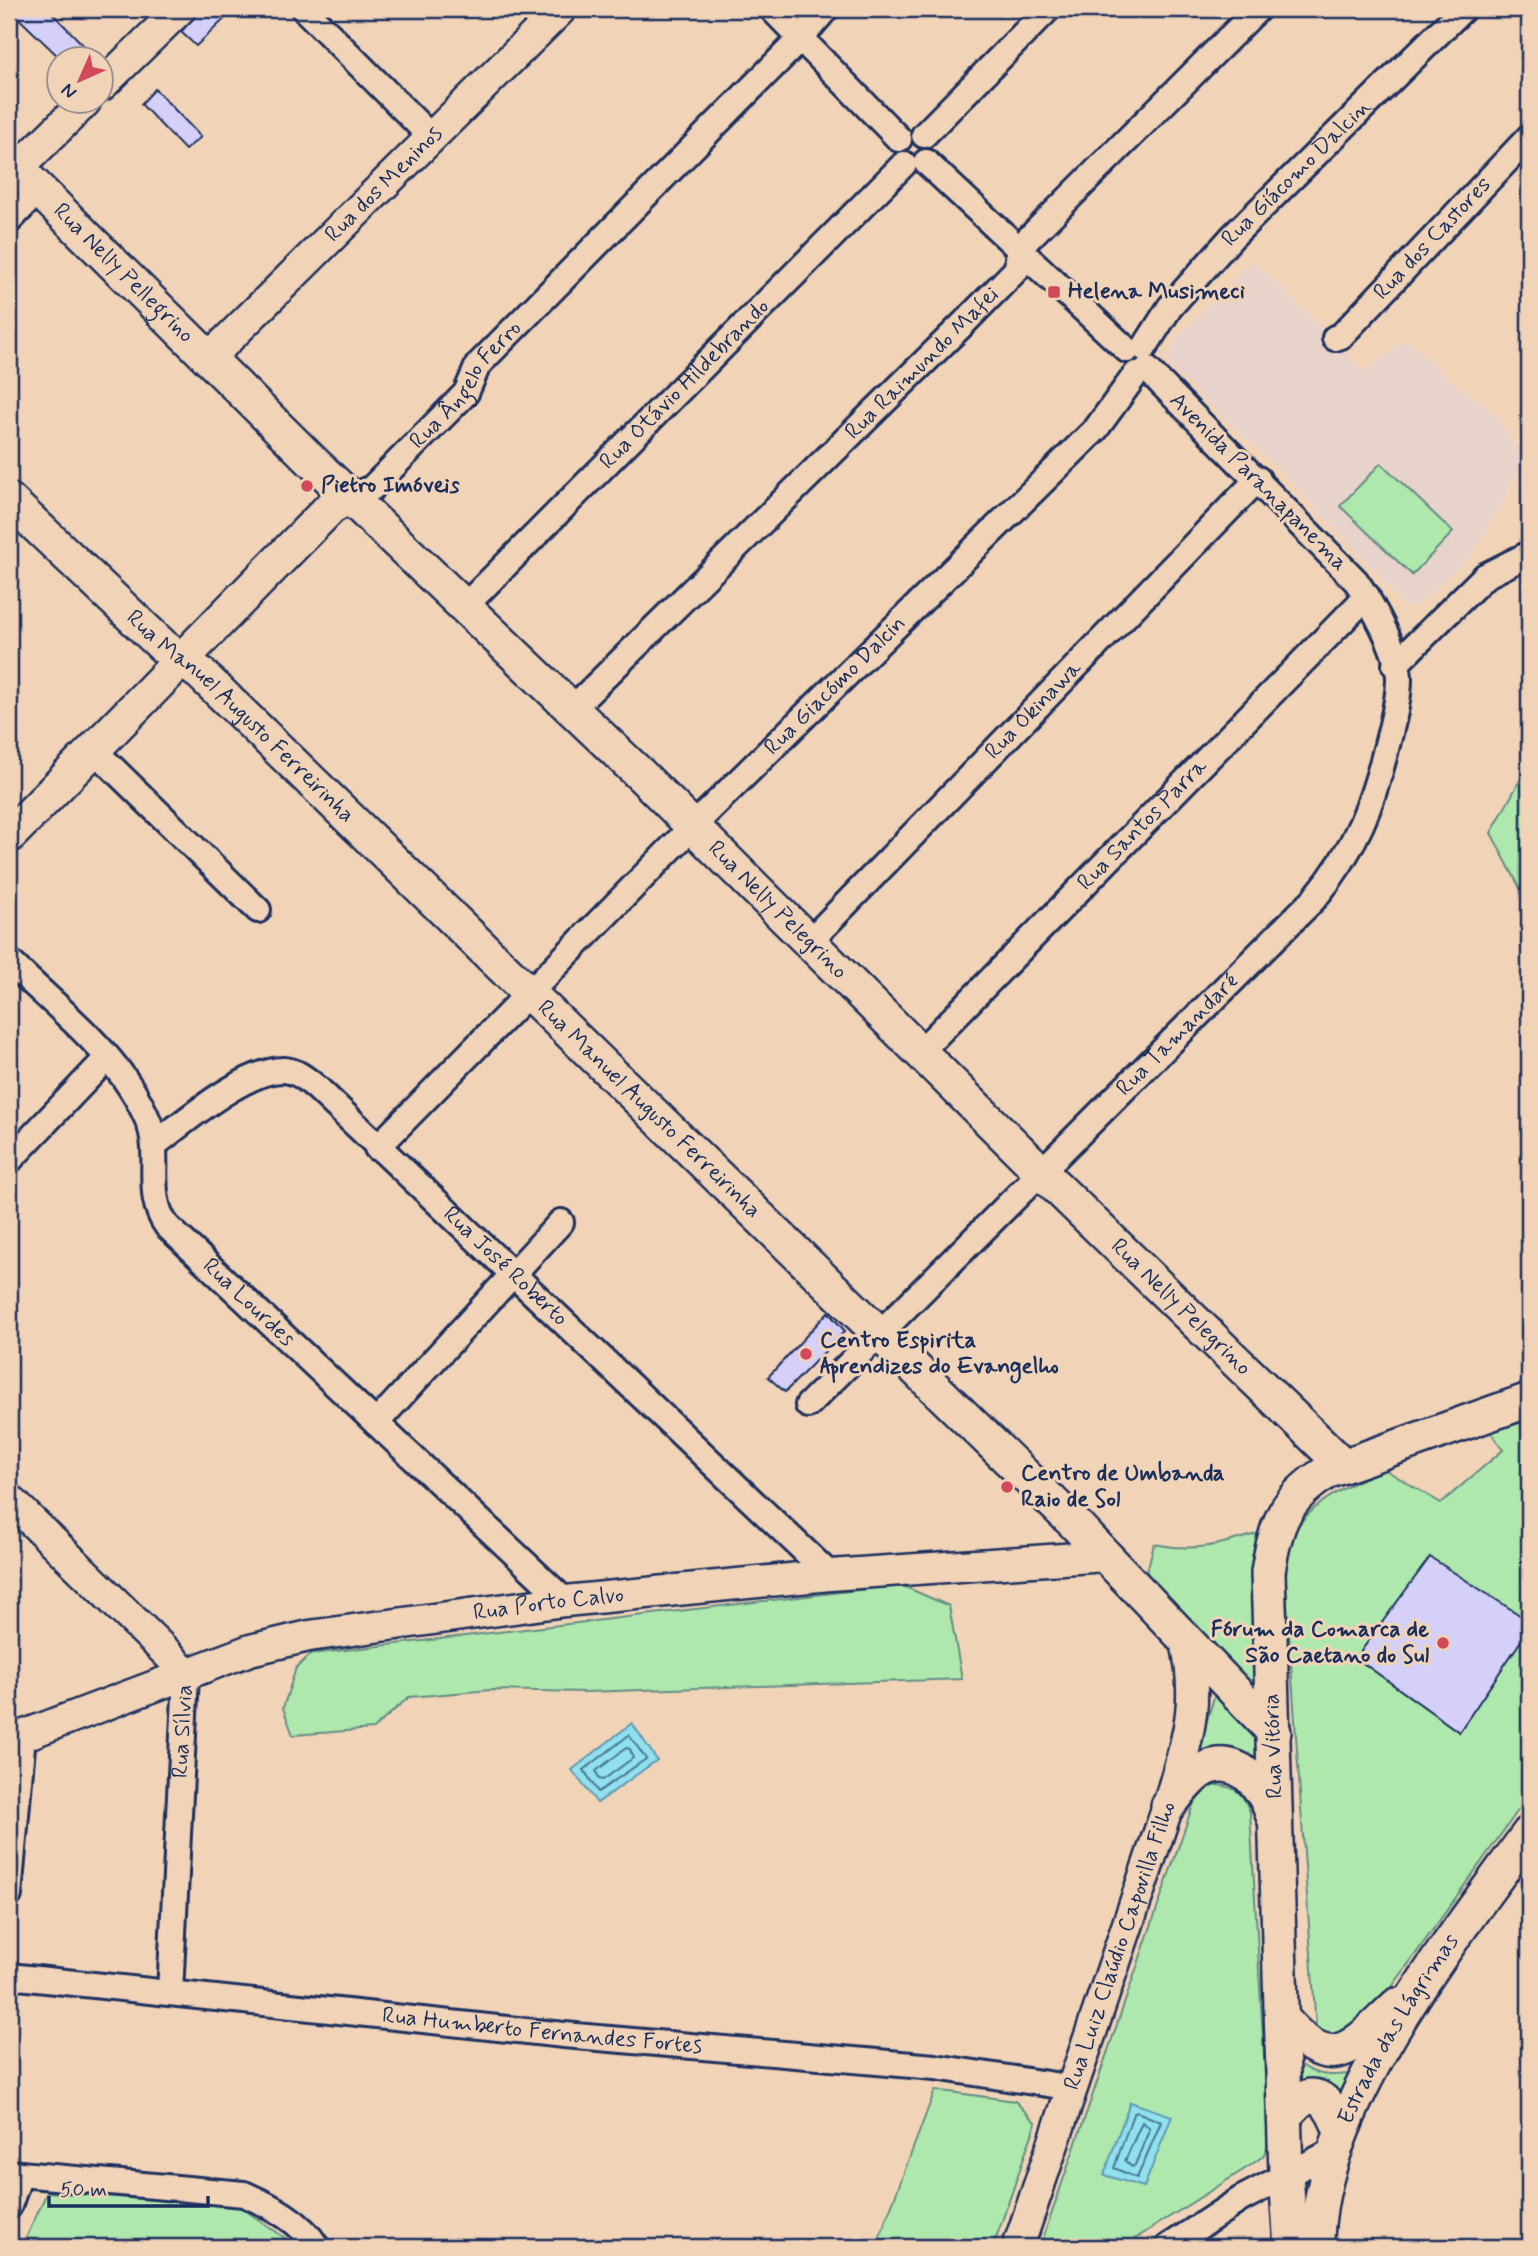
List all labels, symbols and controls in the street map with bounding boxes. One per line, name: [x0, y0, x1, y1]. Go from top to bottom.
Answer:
north arrow: [46, 46, 116, 116]
text: N: [56, 78, 82, 104]
street label: Rua Giácomo Dalcin: [1215, 93, 1378, 253]
street label: Rua dos Meninos: [319, 119, 450, 249]
street label: Rua dos Castores: [1367, 171, 1498, 307]
street label: Rua Nelly Pellegrino: [46, 197, 200, 350]
place label: Helena Musimeci: [1068, 277, 1245, 307]
street label: Rua Raimundo Mafei: [839, 280, 1006, 447]
marker: Helena Musimeci: [1046, 284, 1062, 300]
street label: Rua Otávio Hildebrando: [593, 293, 776, 477]
street label: Rua Ângelo Ferro: [403, 314, 529, 456]
street label: Avenida Paranapanema: [1162, 386, 1354, 578]
place label: Pietro Imóveis: [321, 471, 460, 501]
marker: Pietro Imóveis: [299, 478, 315, 494]
street label: Rua Manuel Augusto Ferreirinha: [119, 604, 361, 830]
street label: Rua Giacómo Dalcin: [758, 609, 913, 762]
street label: Rua Okinawa: [979, 654, 1089, 766]
street label: Rua Santos Parra: [1071, 752, 1214, 897]
street label: Rua Nelly Pelegrino: [701, 834, 854, 986]
street label: Rua Tamandaré: [1110, 967, 1246, 1103]
street label: Rua Manuel Augusto Ferreirinha: [530, 994, 767, 1225]
street label: Rua José Roberto: [436, 1200, 574, 1333]
street label: Rua Nelly Pelegrino: [1104, 1232, 1258, 1383]
street label: Rua Lourdes: [196, 1252, 301, 1354]
place label: Centro Espirita Aprendizes do Evangelho: [820, 1326, 1059, 1384]
marker: Centro Espirita Aprendizes do Evangelho: [798, 1346, 814, 1362]
place label: Centro de Umbanda Raio de Sol: [1021, 1459, 1225, 1515]
marker: Centro de Umbanda Raio de Sol: [999, 1479, 1015, 1495]
street label: Rua Porto Calvo: [471, 1580, 625, 1628]
place label: Fórum da Comarca de São Caetano do Sul: [1211, 1615, 1429, 1671]
marker: Fórum da Comarca de São Caetano do Sul: [1435, 1635, 1451, 1651]
street label: Rua Sílvia: [166, 1684, 201, 1779]
street label: Rua Vitória: [1257, 1693, 1291, 1799]
street label: Rua Luiz Claúdio Capovilla Filho: [1057, 1798, 1183, 2094]
street label: Estrada das Lágrimas: [1331, 1928, 1466, 2129]
street label: Rua Humberto Fernandes Fortes: [381, 2001, 703, 2062]
scale bar: [49, 2165, 208, 2209]
text: 50 m: [60, 2176, 107, 2204]

